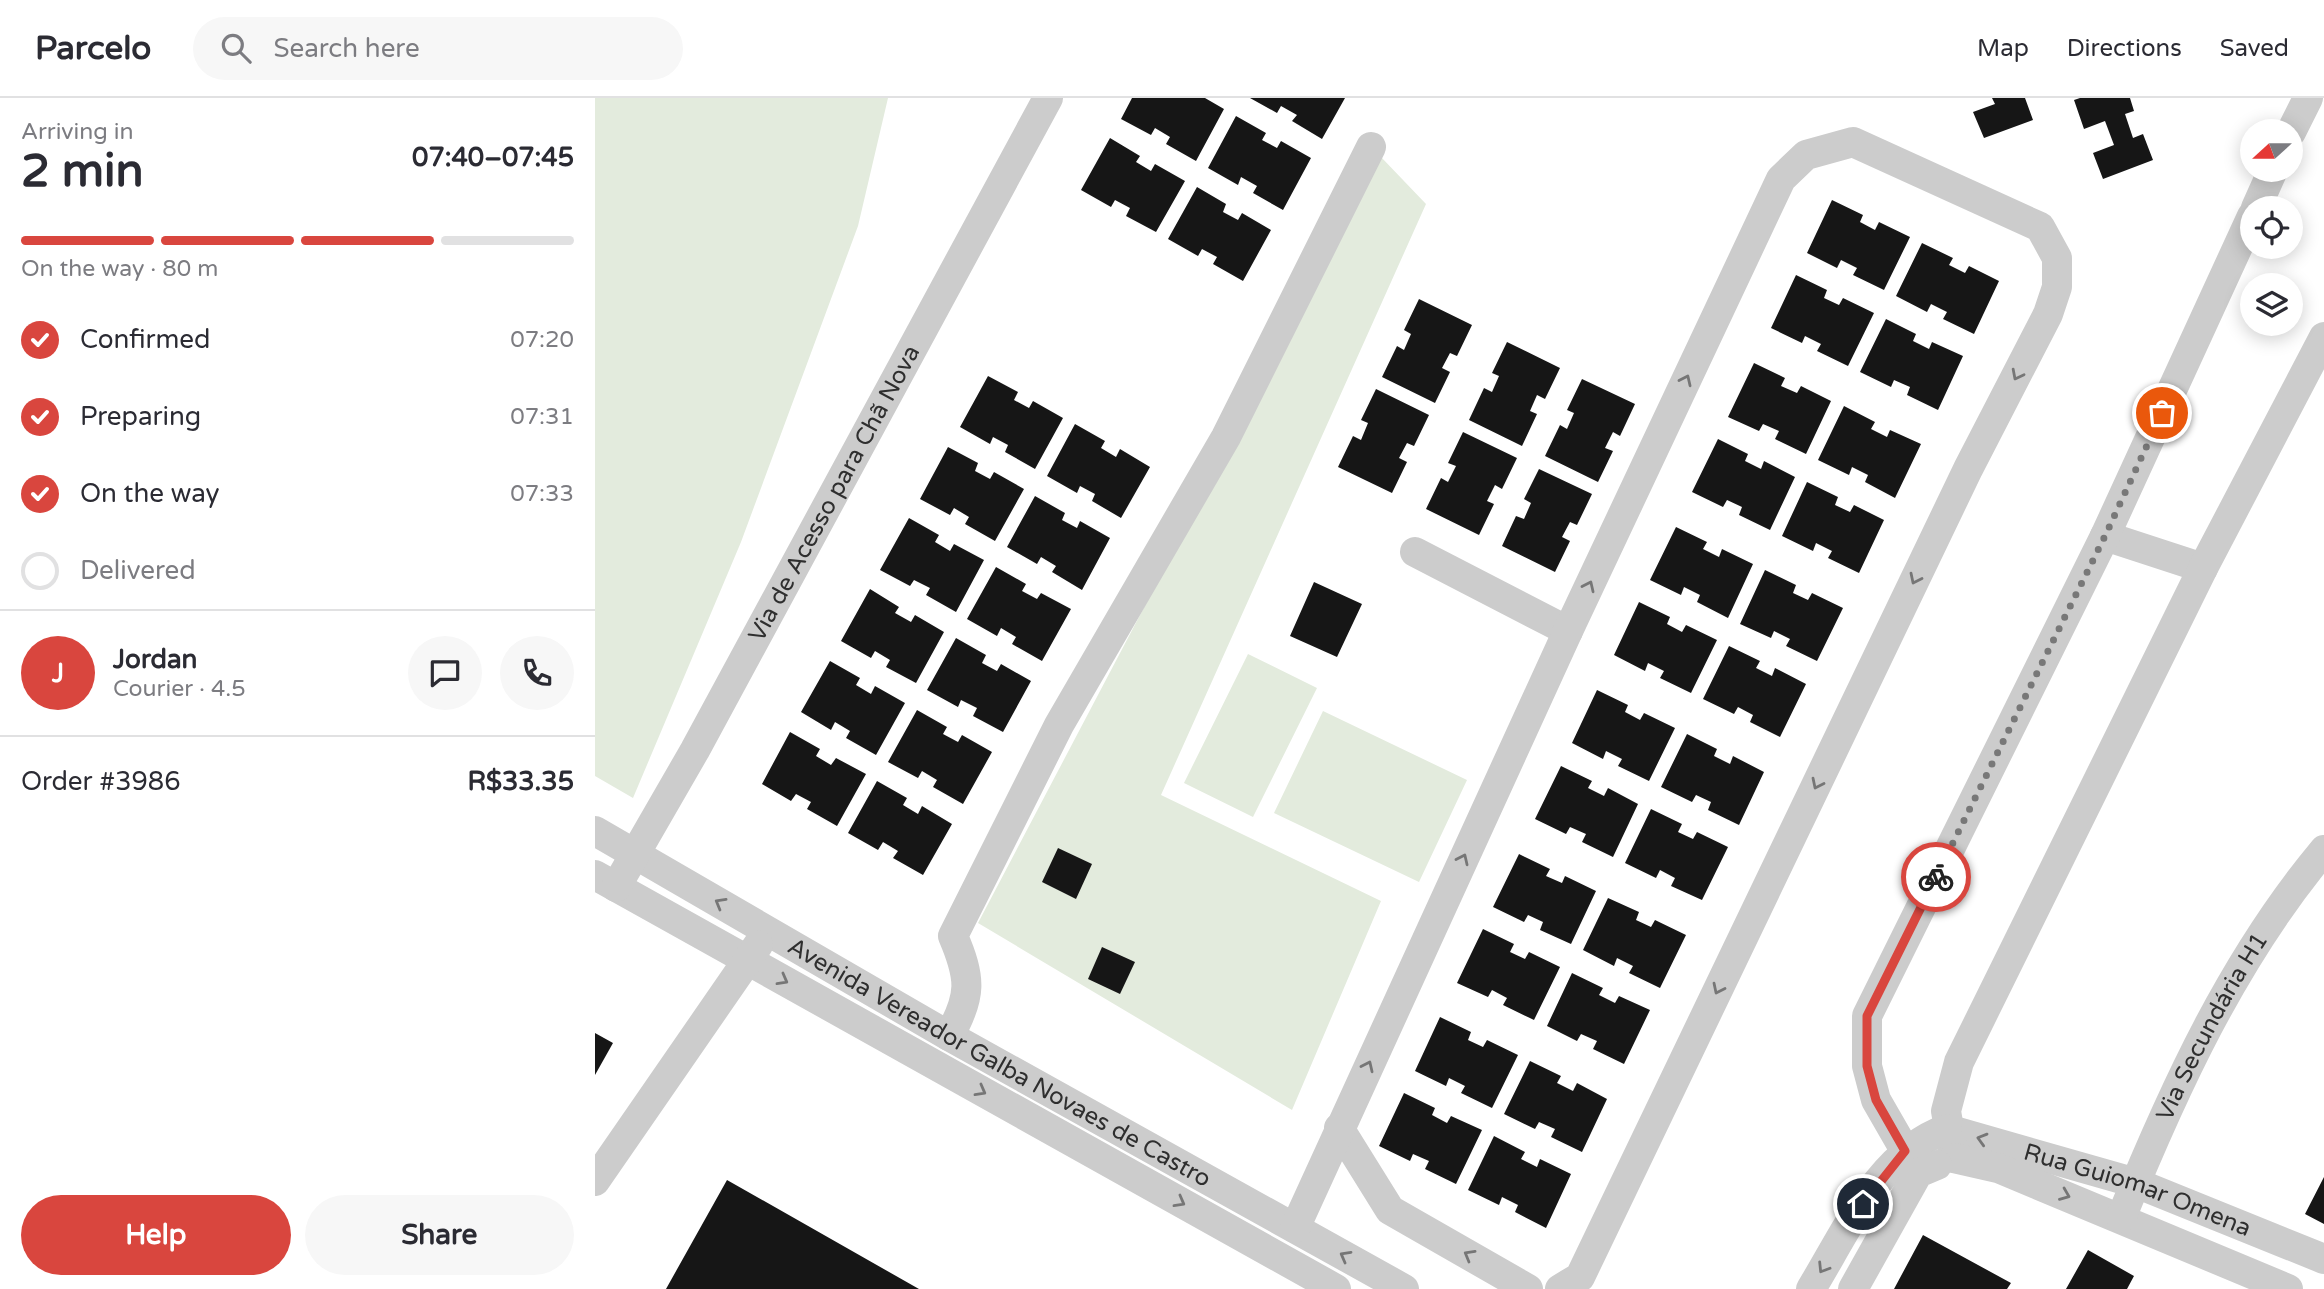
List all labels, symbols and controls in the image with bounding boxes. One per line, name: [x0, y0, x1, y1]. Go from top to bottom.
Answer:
search box: [193, 17, 683, 80]
text: Parcelo: [35, 29, 151, 68]
icon: search: [217, 29, 255, 67]
text: Search here: [273, 33, 420, 64]
text: Map: [1977, 34, 2029, 63]
text: Directions: [2067, 34, 2182, 63]
text: Saved: [2220, 34, 2289, 63]
text: Arriving in: [21, 118, 134, 146]
north arrow: [2240, 119, 2303, 182]
map controls: [2240, 119, 2303, 336]
text: 07:40–07:45: [412, 142, 574, 173]
text: 2 min: [21, 144, 144, 199]
button: locate: [2240, 196, 2303, 259]
text: On the way · 80 m: [21, 255, 218, 283]
button: layers: [2240, 273, 2303, 336]
icon: check: [21, 321, 59, 359]
text: Confirmed: [80, 324, 210, 355]
text: 07:20: [510, 326, 574, 354]
street label: Via de Acesso para Chã Nova: [742, 340, 926, 647]
one-way arrow: [2011, 368, 2025, 380]
one-way arrow: [1678, 375, 1692, 388]
pin: [2132, 383, 2192, 443]
icon: bag: [2143, 394, 2181, 432]
icon: check: [21, 398, 59, 436]
text: Preparing: [80, 401, 201, 432]
text: 07:31: [510, 403, 574, 431]
icon: check: [21, 475, 59, 513]
text: On the way: [80, 478, 220, 509]
text: 07:33: [510, 480, 574, 508]
text: Delivered: [80, 555, 196, 586]
one-way arrow: [1910, 572, 1924, 584]
one-way arrow: [1581, 581, 1595, 593]
button: chat: [408, 636, 482, 710]
button: phone: [500, 636, 574, 710]
text: Jordan: [113, 644, 197, 675]
text: J: [52, 658, 64, 689]
text: Courier · 4.5: [113, 675, 246, 703]
text: Order #3986: [21, 766, 181, 797]
text: R$33.35: [467, 766, 574, 797]
one-way arrow: [1811, 777, 1825, 789]
courier: [1901, 842, 1971, 912]
one-way arrow: [1455, 854, 1469, 866]
icon: bike: [1917, 858, 1955, 896]
one-way arrow: [714, 898, 727, 911]
street label: Via Secundária H1: [2150, 927, 2274, 1125]
street label: Avenida Vereador Galba Novaes de Castro: [782, 932, 1216, 1194]
one-way arrow: [775, 972, 788, 986]
one-way arrow: [1713, 982, 1727, 994]
one-way arrow: [1360, 1061, 1374, 1073]
one-way arrow: [974, 1083, 987, 1096]
one-way arrow: [1977, 1133, 1989, 1148]
street label: Rua Guiomar Omena: [2020, 1138, 2255, 1243]
pin: [1833, 1174, 1893, 1234]
icon: home: [1844, 1185, 1882, 1223]
one-way arrow: [2058, 1187, 2070, 1201]
one-way arrow: [1173, 1194, 1185, 1207]
button: Help: [21, 1195, 291, 1275]
button: Share: [305, 1195, 574, 1275]
one-way arrow: [1464, 1250, 1476, 1263]
one-way arrow: [1339, 1251, 1352, 1264]
one-way arrow: [1819, 1261, 1832, 1274]

